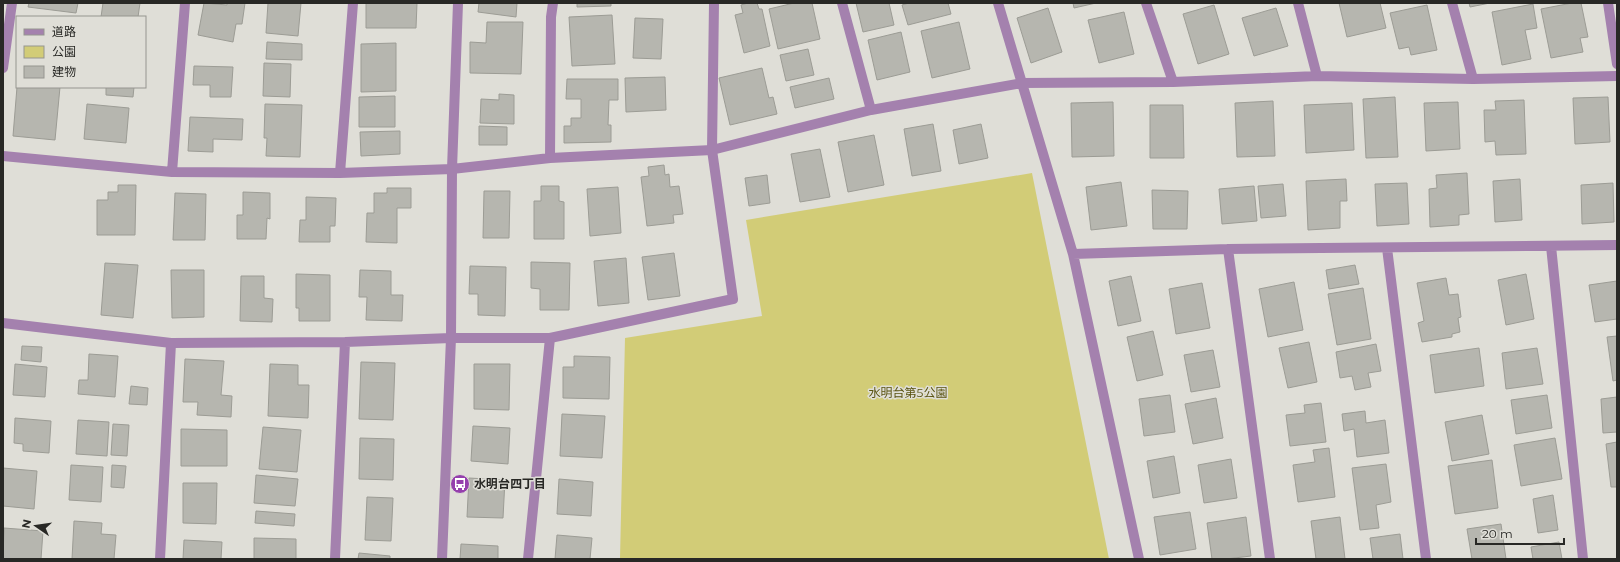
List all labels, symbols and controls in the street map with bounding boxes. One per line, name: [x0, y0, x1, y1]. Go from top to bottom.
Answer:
legend: [16, 16, 146, 88]
text: 道路: [52, 24, 76, 39]
text: 公園: [52, 44, 76, 59]
text: 建物: [52, 64, 76, 79]
park label: 水明台第5公園: [869, 385, 947, 400]
bus stop icon: 水明台四丁目: [449, 473, 471, 495]
place label: 水明台四丁目: [474, 476, 546, 491]
north arrow: [16, 506, 56, 546]
text: N: [18, 518, 34, 530]
scale bar: [1476, 520, 1564, 546]
text: 20 m: [1482, 526, 1513, 541]

